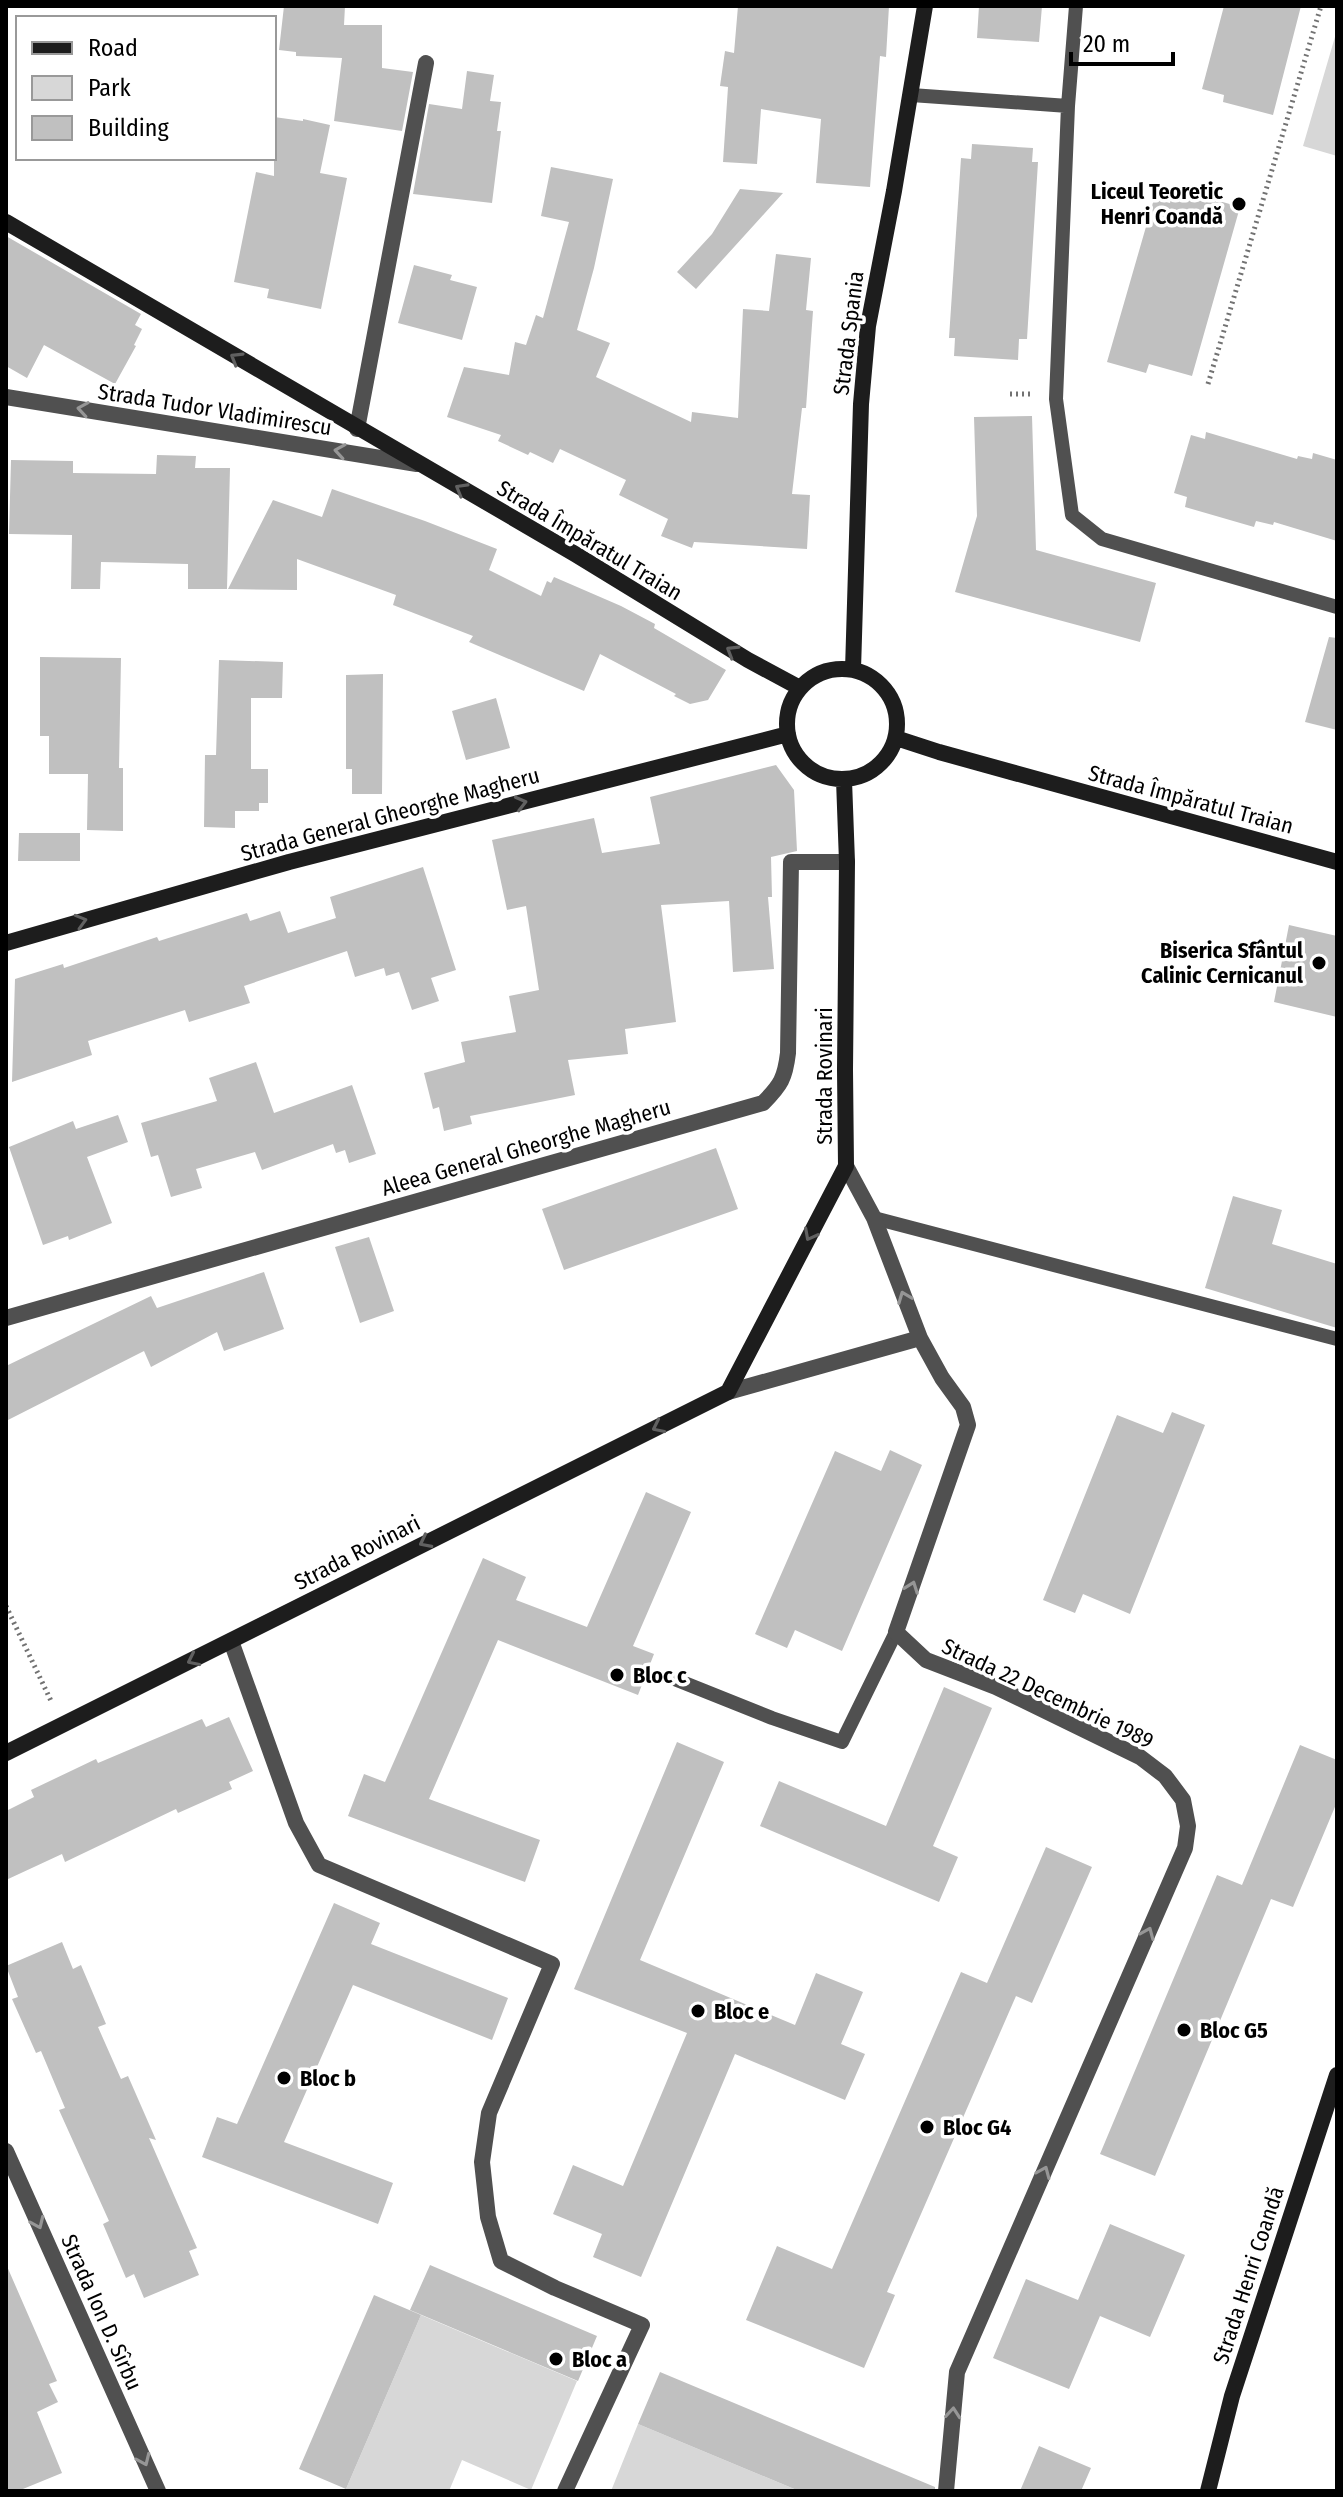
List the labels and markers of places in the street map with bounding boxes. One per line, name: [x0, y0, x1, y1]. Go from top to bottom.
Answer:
place label: Liceul Teoretic Henri Coandă: [1091, 178, 1223, 230]
marker: Liceul Teoretic Henri Coandă: [1230, 195, 1248, 213]
place label: Biserica Sfântul Calinic Cernicanul: [1141, 937, 1304, 989]
marker: Biserica Sfântul Calinic Cernicanul: [1310, 954, 1328, 972]
place label: Bloc c: [633, 1662, 687, 1689]
marker: Bloc c: [608, 1666, 626, 1684]
place label: Bloc e: [714, 1998, 769, 2025]
marker: Bloc e: [689, 2002, 707, 2020]
place label: Bloc G5: [1200, 2017, 1268, 2044]
marker: Bloc G5: [1175, 2021, 1193, 2039]
place label: Bloc b: [300, 2065, 356, 2092]
marker: Bloc b: [275, 2069, 293, 2087]
place label: Bloc G4: [943, 2114, 1011, 2141]
marker: Bloc G4: [918, 2118, 936, 2136]
place label: Bloc a: [572, 2346, 627, 2373]
marker: Bloc a: [547, 2350, 565, 2368]

